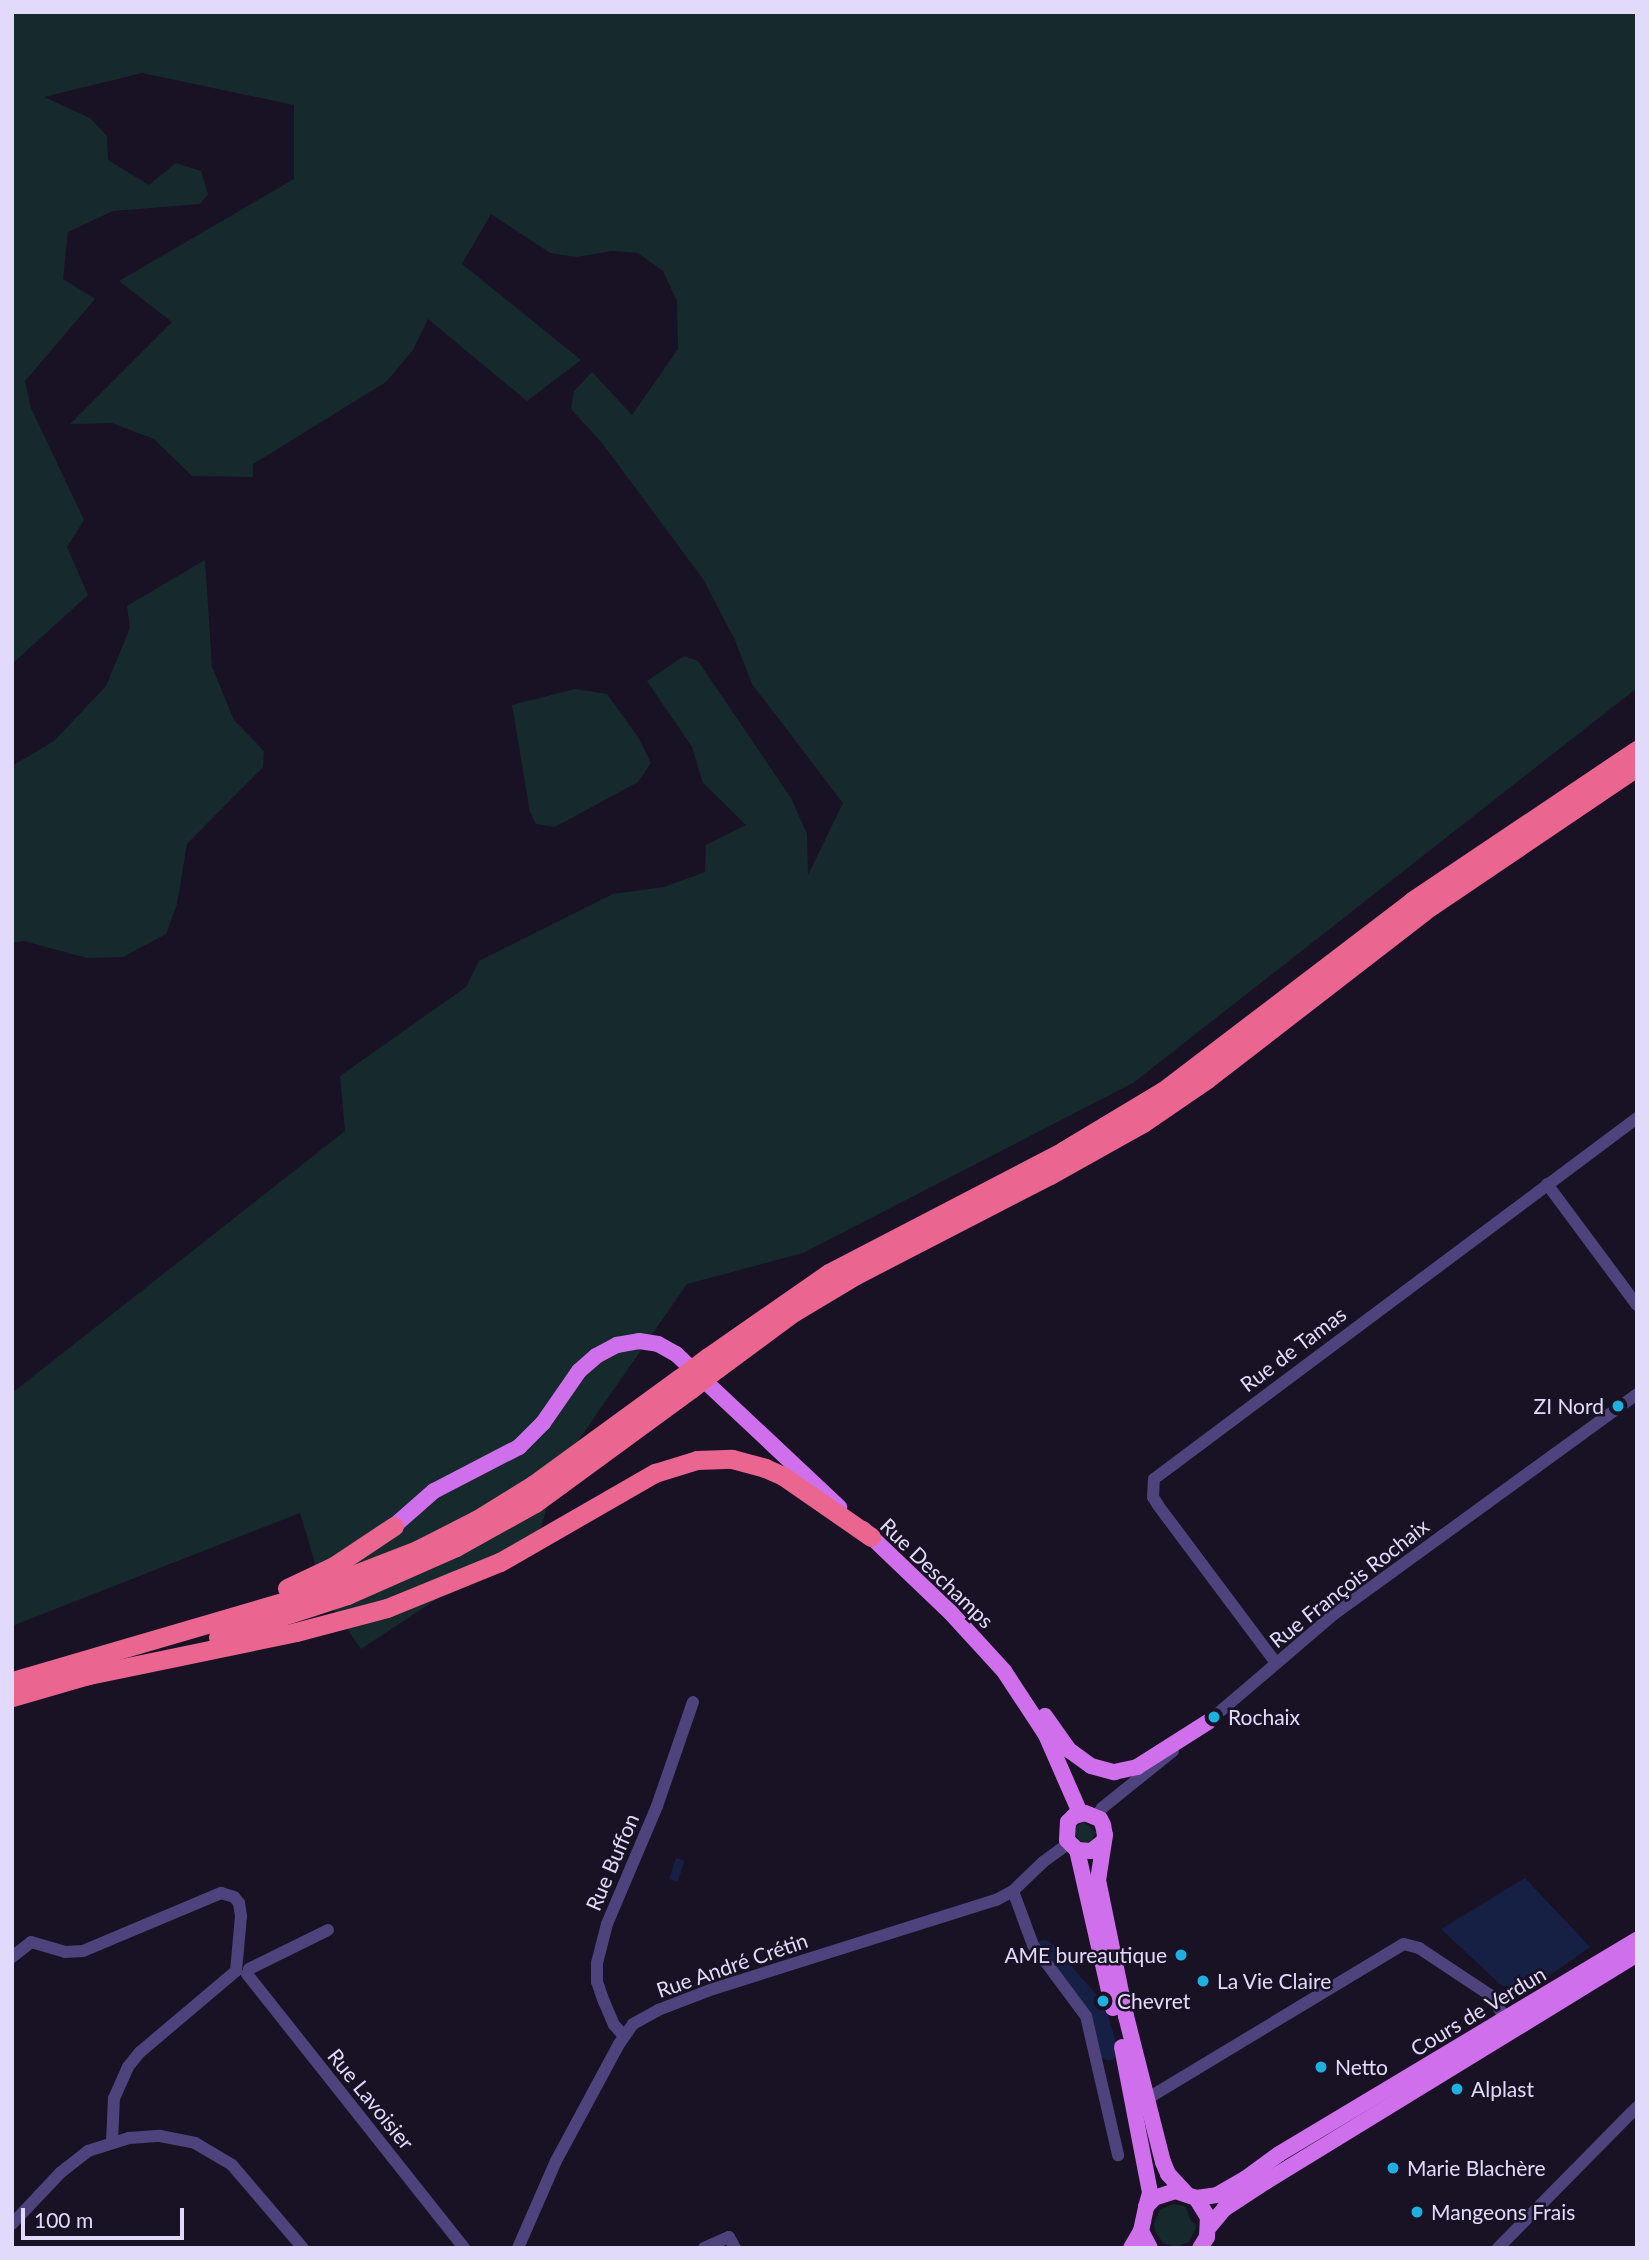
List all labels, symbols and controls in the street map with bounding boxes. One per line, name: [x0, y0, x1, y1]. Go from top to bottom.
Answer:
street label: Rue de Tamas: [1235, 1301, 1351, 1397]
place label: ZI Nord: [1533, 1393, 1604, 1419]
marker: ZI Nord: [1610, 1398, 1626, 1414]
street label: Rue Deschamps: [875, 1513, 999, 1633]
street label: Rue François Rochaix: [1264, 1513, 1434, 1653]
place label: Rochaix: [1228, 1704, 1300, 1730]
marker: Rochaix: [1206, 1709, 1222, 1725]
street label: Rue Buffon: [580, 1810, 644, 1914]
street label: Rue André Crétin: [653, 1927, 811, 2003]
place label: AME bureautique: [1004, 1942, 1167, 1968]
marker: AME bureautique: [1173, 1947, 1189, 1963]
street label: Cours de Verdun: [1406, 1961, 1550, 2061]
place label: La Vie Claire: [1217, 1968, 1332, 1994]
marker: La Vie Claire: [1195, 1973, 1211, 1989]
place label: Chevret: [1117, 1988, 1190, 2014]
marker: Chevret: [1095, 1993, 1111, 2009]
street label: Rue Lavoisier: [323, 2044, 419, 2154]
place label: Netto: [1335, 2054, 1388, 2080]
marker: Netto: [1313, 2059, 1329, 2075]
place label: Alplast: [1471, 2076, 1534, 2102]
marker: Alplast: [1449, 2081, 1465, 2097]
place label: Marie Blachère: [1407, 2155, 1546, 2181]
marker: Marie Blachère: [1385, 2160, 1401, 2176]
scale bar: [24, 2194, 187, 2238]
place label: Mangeons Frais: [1431, 2199, 1575, 2225]
marker: Mangeons Frais: [1409, 2204, 1425, 2220]
text: 100 m: [34, 2207, 93, 2232]

